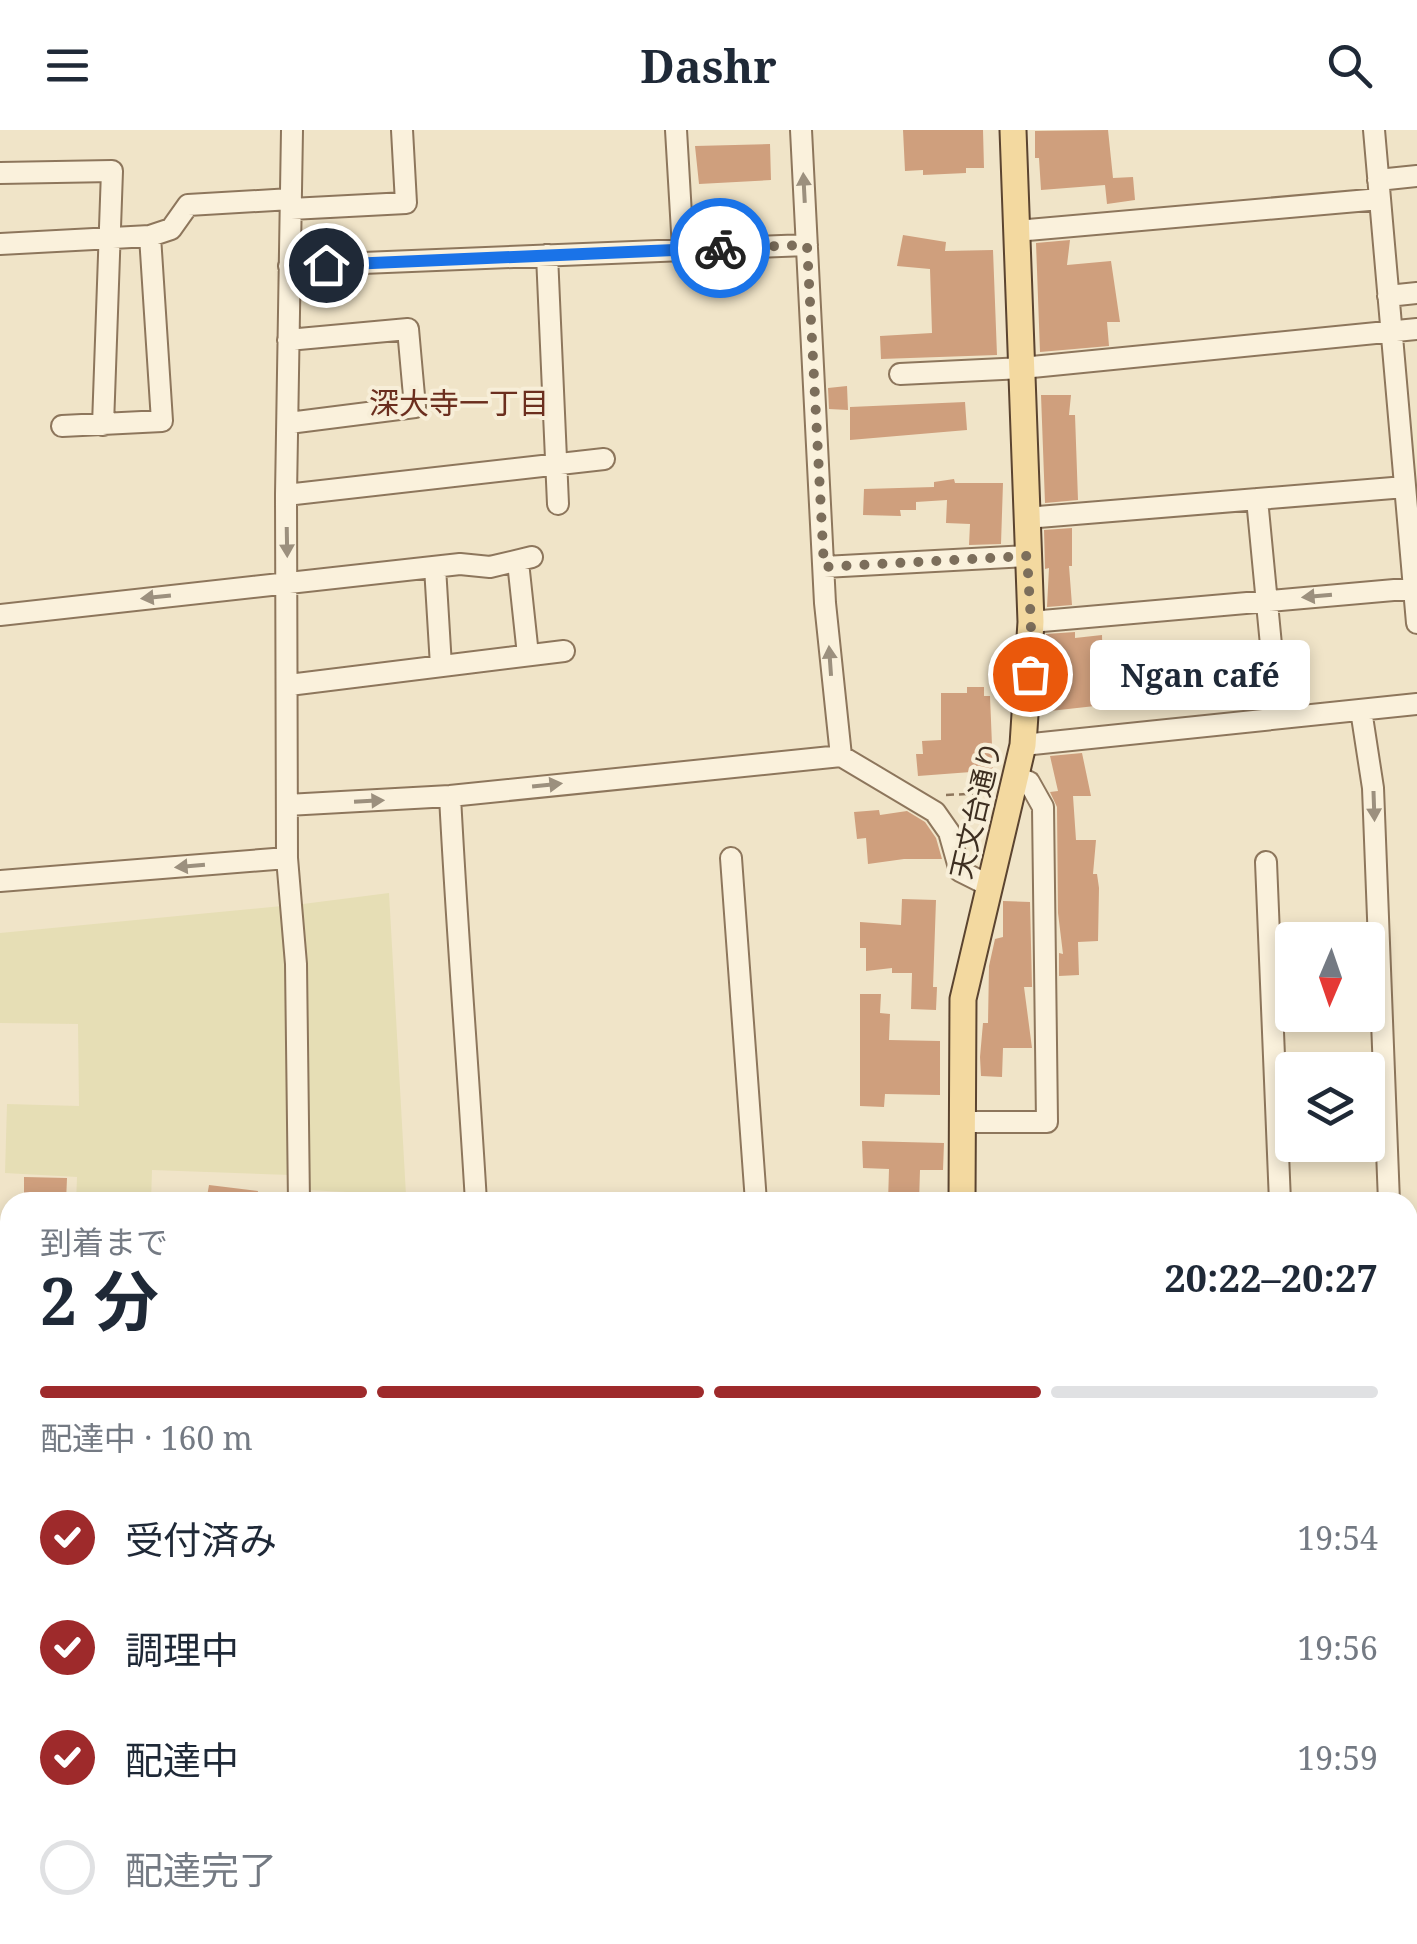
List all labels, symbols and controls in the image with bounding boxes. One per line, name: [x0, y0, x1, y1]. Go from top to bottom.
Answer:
text: Dashr: [640, 35, 777, 96]
icon: menu: [40, 38, 95, 93]
icon: search: [1322, 38, 1377, 93]
one-way arrow: [796, 171, 812, 203]
courier: [670, 198, 770, 298]
icon: bike: [693, 221, 748, 276]
pin: [284, 223, 369, 308]
icon: home: [299, 238, 354, 293]
district label: 深大寺一丁目: [369, 382, 549, 423]
one-way arrow: [279, 527, 295, 559]
one-way arrow: [139, 589, 171, 605]
one-way arrow: [1300, 589, 1332, 605]
pin: [988, 632, 1073, 717]
callout: Ngan café: [1090, 639, 1310, 709]
one-way arrow: [822, 645, 838, 677]
icon: bag: [1003, 647, 1058, 702]
text: Ngan café: [1120, 653, 1280, 696]
street label: 天文台通り: [941, 737, 1009, 882]
one-way arrow: [532, 777, 563, 793]
one-way arrow: [1366, 791, 1382, 823]
one-way arrow: [353, 793, 385, 809]
one-way arrow: [174, 858, 205, 874]
north arrow: [1275, 922, 1385, 1032]
map controls: [1275, 922, 1385, 1162]
button: layers: [1275, 1052, 1385, 1162]
text: 到着まで: [40, 1220, 168, 1263]
text: 20:22–20:27: [1164, 1251, 1378, 1303]
text: 2 分: [40, 1256, 159, 1344]
text: 配達中 · 160 m: [40, 1416, 253, 1459]
icon: check: [40, 1510, 95, 1565]
text: 受付済み: [125, 1513, 277, 1565]
text: 19:54: [1297, 1516, 1378, 1559]
icon: check: [40, 1620, 95, 1675]
text: 調理中: [125, 1623, 239, 1675]
text: 19:56: [1297, 1626, 1378, 1669]
icon: check: [40, 1730, 95, 1785]
text: 配達中: [125, 1733, 239, 1785]
text: 19:59: [1297, 1736, 1378, 1779]
text: 配達完了: [125, 1843, 277, 1895]

